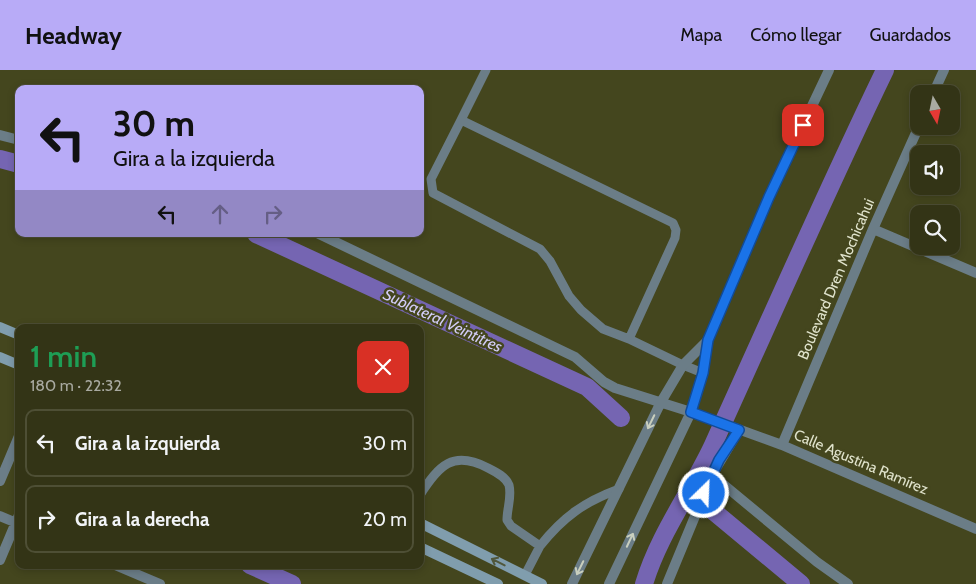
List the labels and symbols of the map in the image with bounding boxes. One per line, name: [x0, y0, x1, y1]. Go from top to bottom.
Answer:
north arrow: [910, 85, 960, 135]
pin: [782, 104, 824, 146]
street label: Boulevard Dren Mochicahui: [794, 196, 878, 362]
water label: Sublateral Veintitres: [380, 285, 505, 356]
one-way arrow: [646, 414, 655, 429]
street label: Calle Agustina Ramírez: [791, 426, 931, 498]
position arrow: [677, 466, 729, 518]
one-way arrow: [626, 533, 635, 548]
one-way arrow: [491, 557, 506, 567]
one-way arrow: [575, 560, 584, 575]

